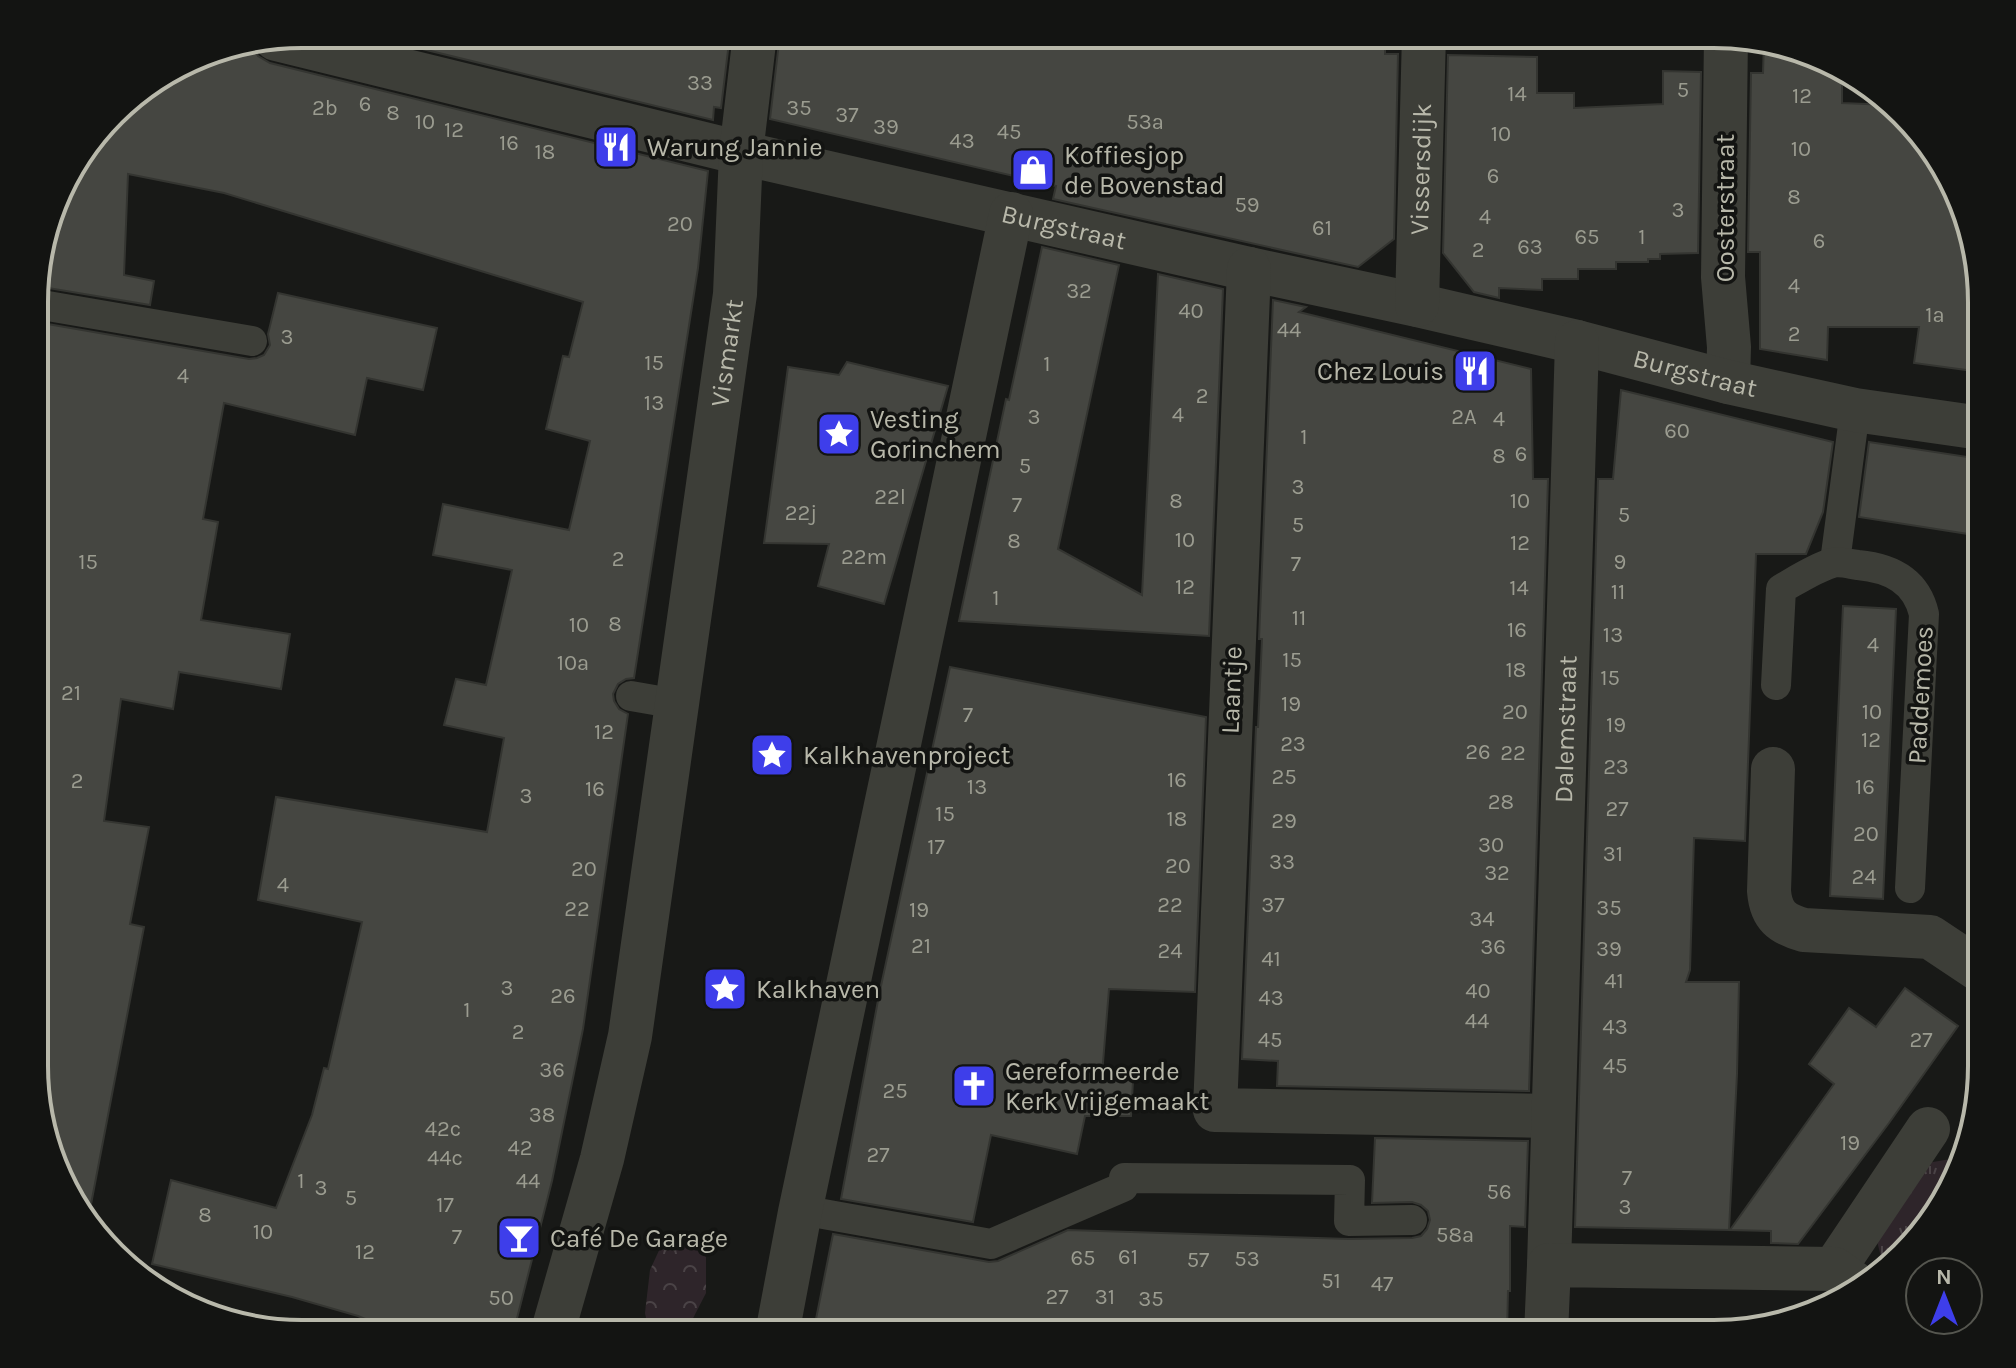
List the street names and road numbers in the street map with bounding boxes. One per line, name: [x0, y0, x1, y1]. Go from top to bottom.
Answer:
street label: Vissersdijk: [1404, 103, 1438, 236]
street label: Oosterstraat: [1710, 134, 1741, 282]
street label: Burgstraat: [999, 198, 1129, 257]
street label: Vismarkt: [704, 297, 750, 409]
street label: Burgstraat: [1630, 343, 1760, 404]
street label: Paddemoes: [1901, 625, 1940, 765]
street label: Laantje: [1214, 646, 1249, 734]
street label: Dalemstraat: [1548, 655, 1583, 804]

